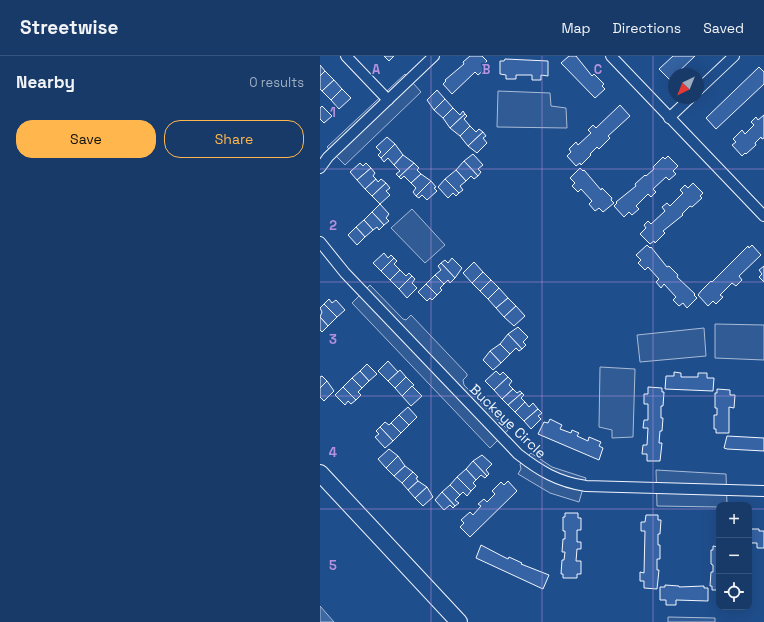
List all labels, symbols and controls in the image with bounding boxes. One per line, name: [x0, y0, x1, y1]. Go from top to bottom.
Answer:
text: Streetwise: [20, 15, 119, 40]
text: Map: [561, 19, 591, 37]
text: Directions: [613, 19, 681, 37]
text: Saved: [703, 19, 744, 37]
text: A: [372, 61, 381, 78]
text: B: [482, 61, 491, 78]
text: C: [594, 61, 602, 78]
north arrow: [668, 68, 704, 104]
text: Nearby: [16, 71, 75, 93]
text: 0 results: [249, 74, 304, 91]
text: 1: [330, 104, 336, 121]
button: Save: [16, 120, 156, 158]
button: Share: [164, 120, 304, 158]
text: 2: [329, 217, 337, 234]
text: 3: [329, 331, 337, 348]
street label: Buckeye Circle: [466, 380, 550, 462]
text: 4: [329, 444, 337, 461]
map controls: [716, 502, 752, 610]
button: +: [716, 502, 752, 538]
button: −: [716, 538, 752, 574]
text: 5: [329, 557, 337, 574]
button: locate: [716, 574, 752, 610]

